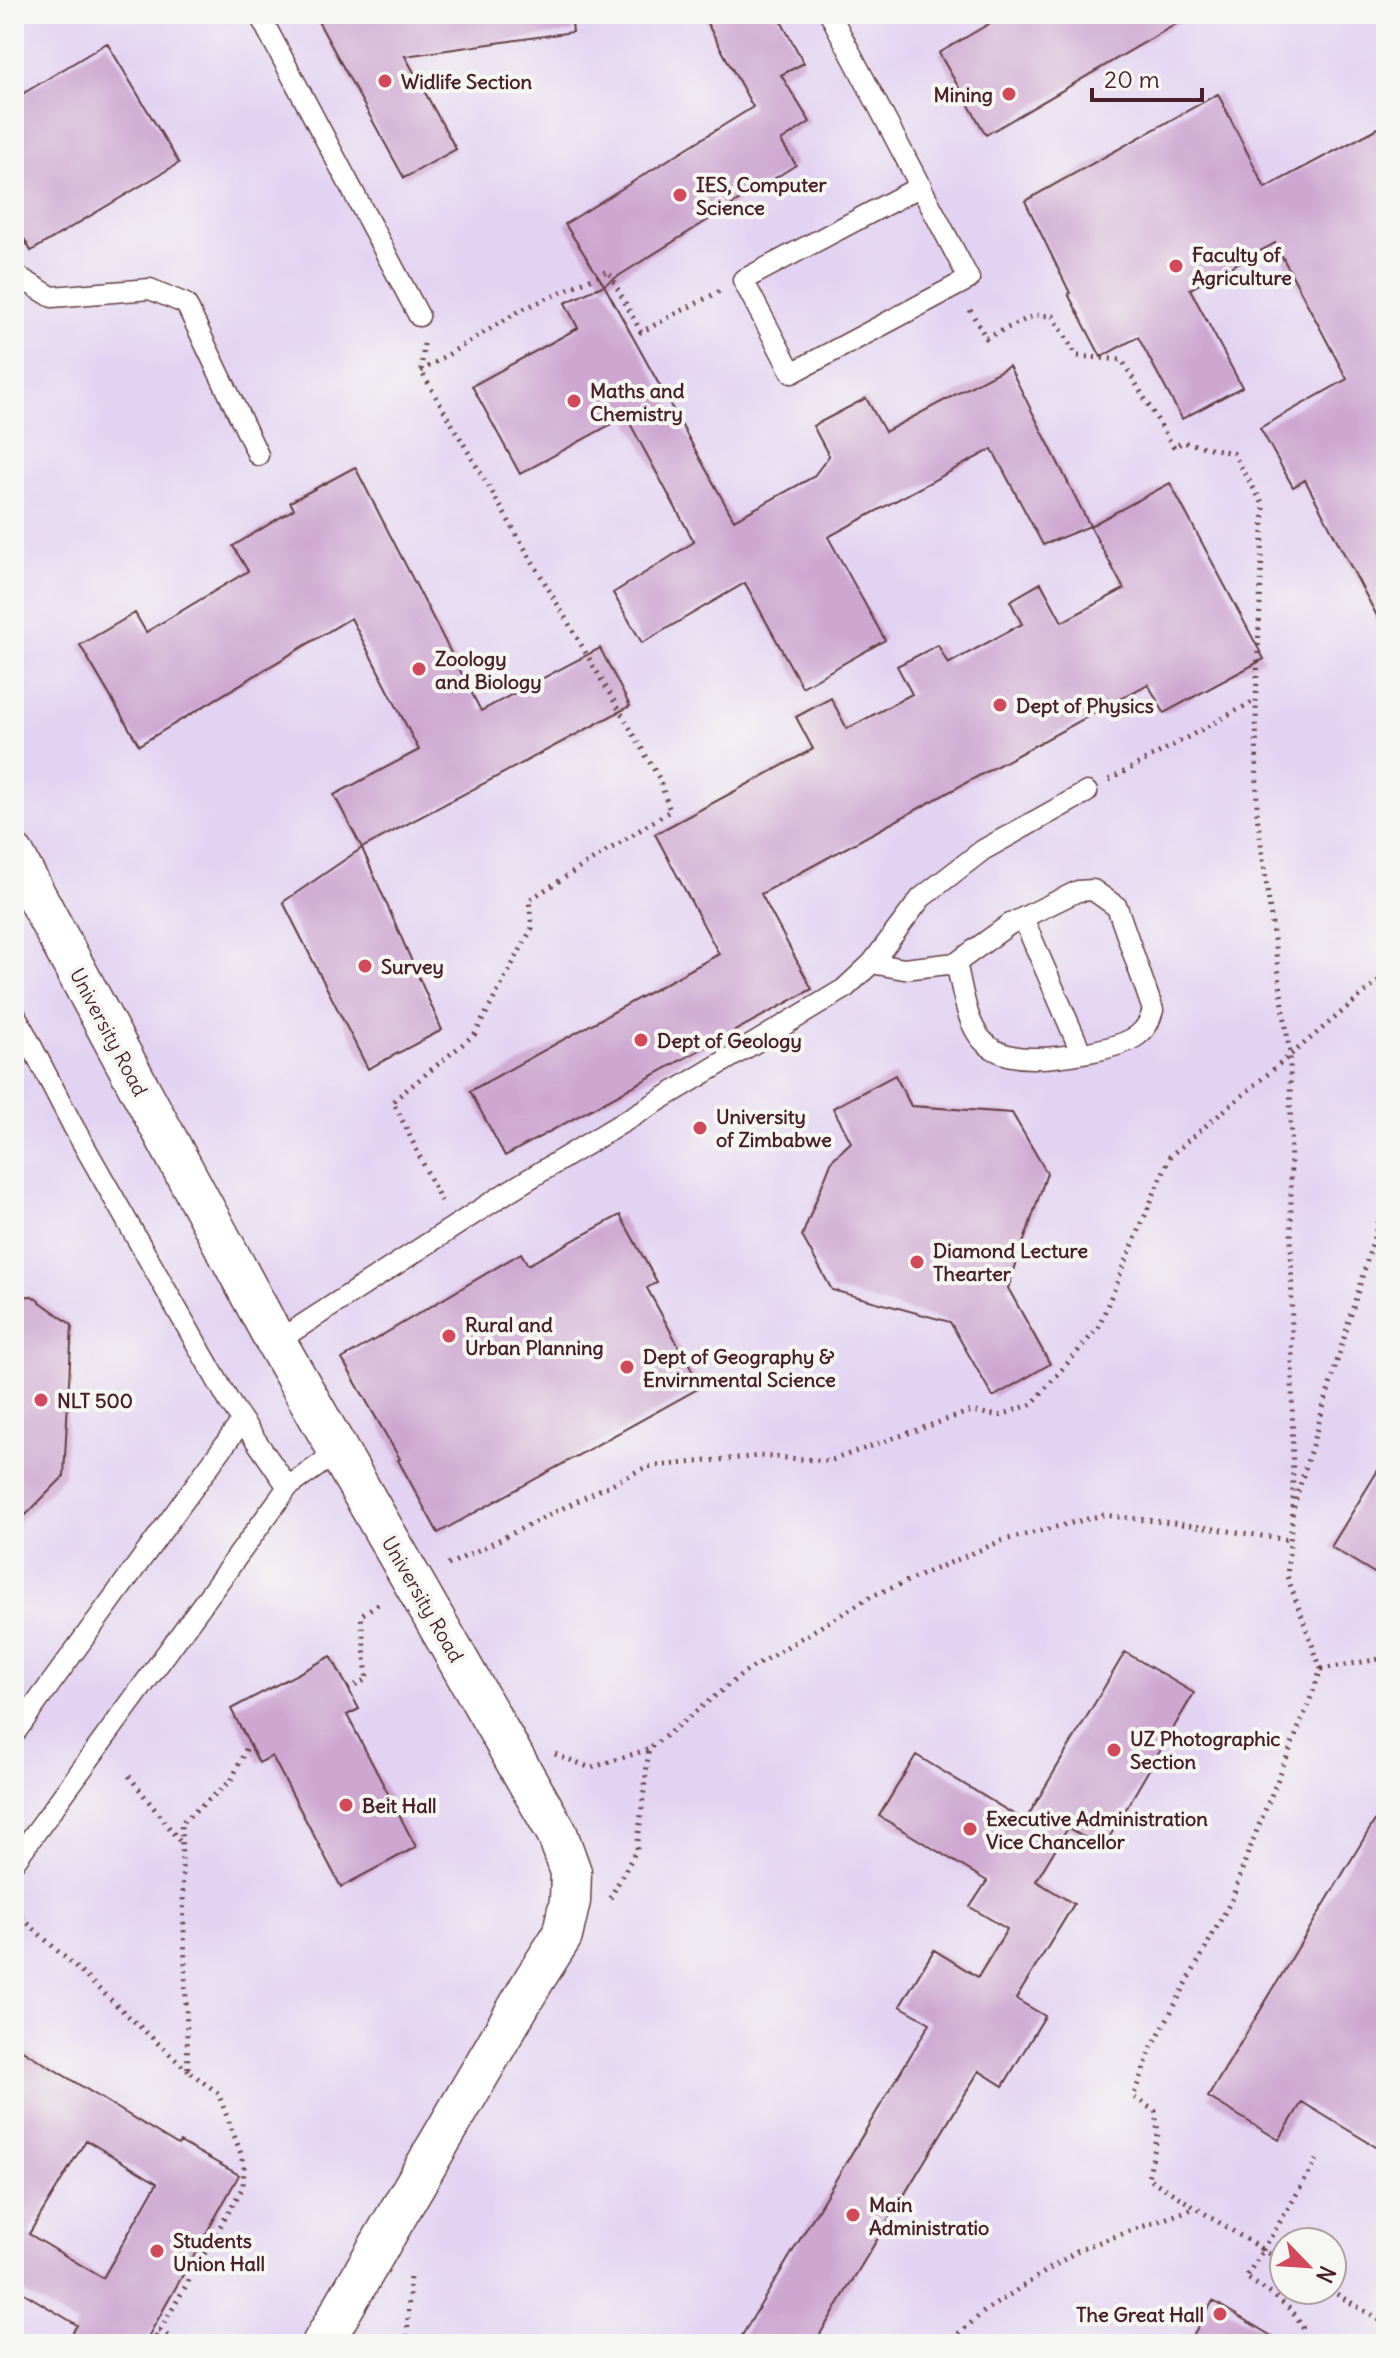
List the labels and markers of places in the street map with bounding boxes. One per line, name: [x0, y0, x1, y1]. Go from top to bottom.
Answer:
place label: Widlife Section: [401, 69, 532, 94]
marker: Widlife Section: [376, 72, 394, 90]
place label: Mining: [934, 82, 993, 107]
marker: Mining: [1000, 85, 1018, 103]
place label: IES, Computer Science: [696, 172, 828, 220]
marker: IES, Computer Science: [671, 186, 689, 204]
place label: Faculty of Agriculture: [1192, 242, 1292, 290]
marker: Faculty of Agriculture: [1167, 257, 1185, 275]
place label: Maths and Chemistry: [590, 378, 685, 426]
marker: Maths and Chemistry: [565, 392, 583, 410]
place label: Zoology and Biology: [435, 646, 542, 694]
marker: Zoology and Biology: [410, 660, 428, 678]
place label: Dept of Physics: [1016, 693, 1154, 718]
marker: Dept of Physics: [991, 696, 1009, 714]
place label: Survey: [381, 954, 444, 979]
marker: Survey: [356, 957, 374, 975]
place label: Dept of Geology: [657, 1028, 802, 1053]
marker: Dept of Geology: [632, 1031, 650, 1049]
place label: University of Zimbabwe: [716, 1104, 832, 1152]
marker: University of Zimbabwe: [691, 1119, 709, 1137]
place label: Diamond Lecture Thearter: [933, 1238, 1088, 1286]
marker: Diamond Lecture Thearter: [908, 1253, 926, 1271]
place label: Rural and Urban Planning: [465, 1312, 604, 1360]
marker: Rural and Urban Planning: [440, 1327, 458, 1345]
place label: Dept of Geography & Envirnmental Science: [643, 1344, 836, 1392]
marker: Dept of Geography & Envirnmental Science: [618, 1358, 636, 1376]
place label: NLT 500: [57, 1388, 133, 1413]
marker: NLT 500: [32, 1391, 50, 1409]
place label: UZ Photographic Section: [1130, 1726, 1281, 1774]
marker: UZ Photographic Section: [1105, 1741, 1123, 1759]
place label: Beit Hall: [362, 1793, 437, 1818]
marker: Beit Hall: [337, 1796, 355, 1814]
place label: Executive Administration Vice Chancellor: [986, 1806, 1208, 1854]
marker: Executive Administration Vice Chancellor: [961, 1820, 979, 1838]
place label: Main Administratio: [869, 2192, 989, 2240]
marker: Main Administratio: [844, 2206, 862, 2224]
place label: Students Union Hall: [173, 2228, 265, 2276]
marker: Students Union Hall: [148, 2242, 166, 2260]
place label: The Great Hall: [1076, 2302, 1204, 2327]
marker: The Great Hall: [1211, 2305, 1229, 2323]

